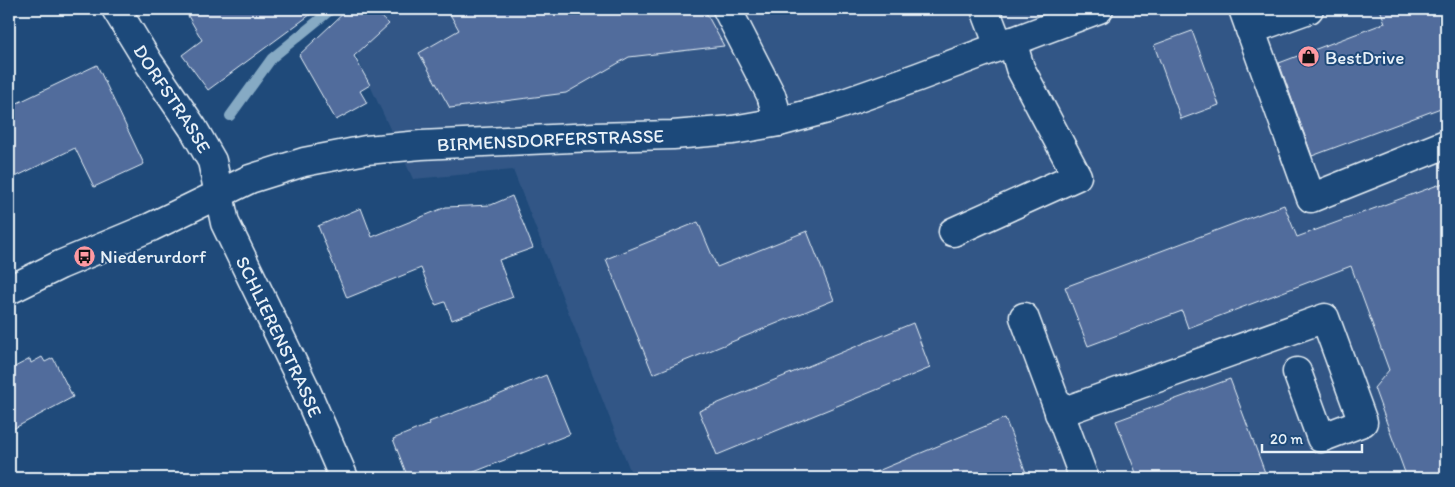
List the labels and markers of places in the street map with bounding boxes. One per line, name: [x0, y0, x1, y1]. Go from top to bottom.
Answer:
shop icon: BestDrive: [1297, 45, 1321, 69]
place label: BestDrive: [1325, 46, 1404, 69]
bus stop icon: Niederurdorf: [72, 244, 96, 268]
place label: Niederurdorf: [100, 245, 207, 268]

